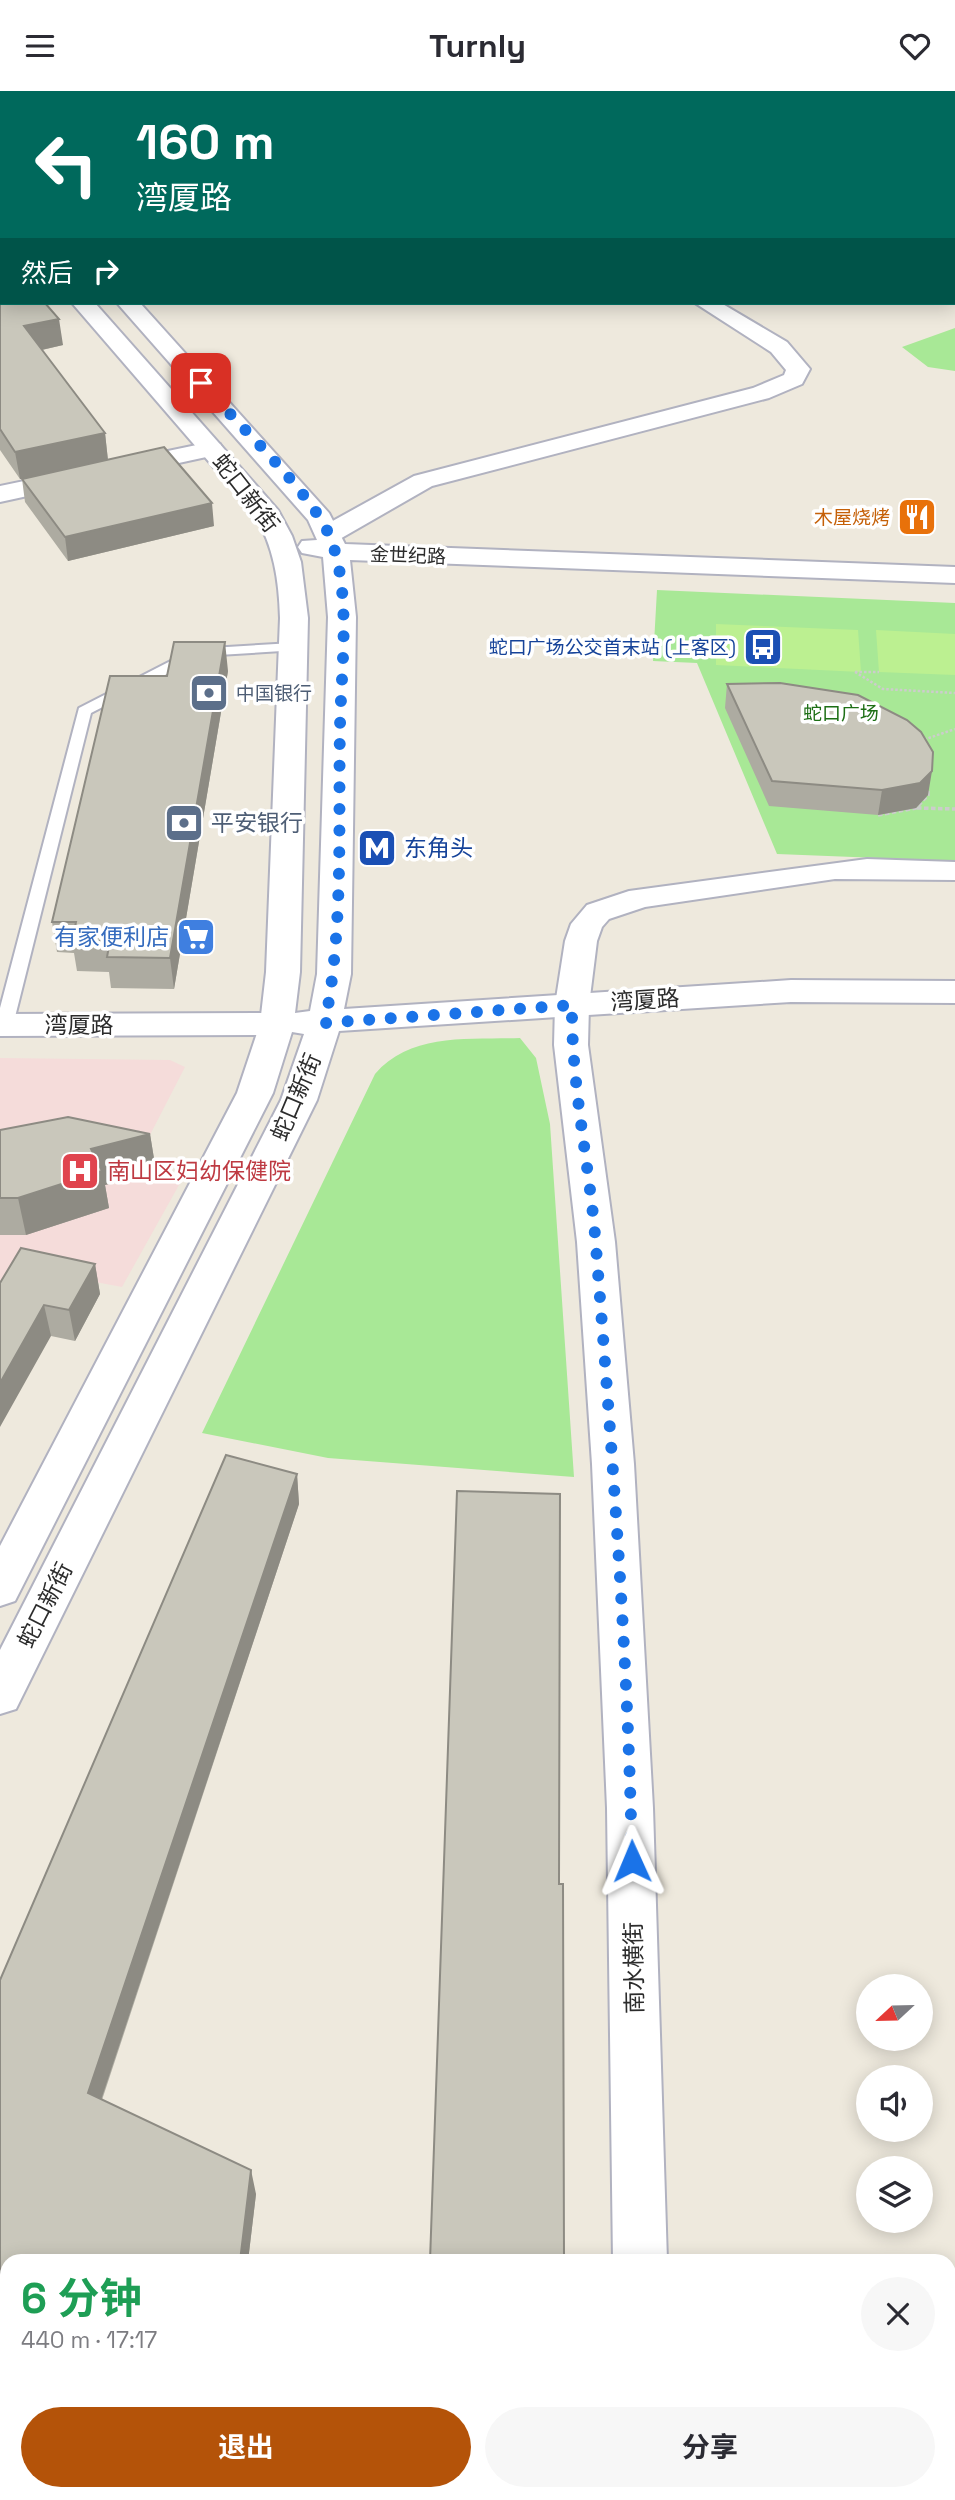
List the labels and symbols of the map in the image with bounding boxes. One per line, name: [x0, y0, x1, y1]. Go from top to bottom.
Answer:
pin: [171, 353, 231, 413]
street label: 蛇口新街: [206, 448, 286, 538]
restaurant icon: 木屋烧烤: [896, 496, 938, 538]
place label: 木屋烧烤: [814, 505, 890, 530]
street label: 金世纪路: [370, 542, 446, 569]
bus stop icon: 蛇口广场公交首末站 (上客区): [742, 626, 784, 668]
place label: 蛇口广场公交首末站 (上客区): [489, 635, 736, 660]
bank icon: 中国银行: [188, 672, 230, 714]
place label: 中国银行: [236, 681, 312, 706]
park label: 蛇口广场: [803, 701, 879, 726]
bank icon: 平安银行: [163, 802, 205, 844]
place label: 平安银行: [211, 808, 303, 838]
metro station icon: 东角头: [356, 827, 398, 869]
place label: 东角头: [404, 833, 473, 863]
supermarket icon: 有家便利店: [175, 916, 217, 958]
place label: 有家便利店: [54, 922, 169, 952]
street label: 湾厦路: [610, 983, 680, 1017]
street label: 湾厦路: [45, 1010, 114, 1040]
street label: 蛇口新街: [264, 1049, 328, 1145]
hospital icon: 南山区妇幼保健院: [59, 1150, 101, 1192]
place label: 南山区妇幼保健院: [107, 1156, 291, 1186]
street label: 蛇口新街: [11, 1557, 79, 1653]
position arrow: [595, 1824, 669, 1898]
street label: 南水横街: [618, 1922, 650, 2014]
north arrow: [856, 1974, 933, 2051]

